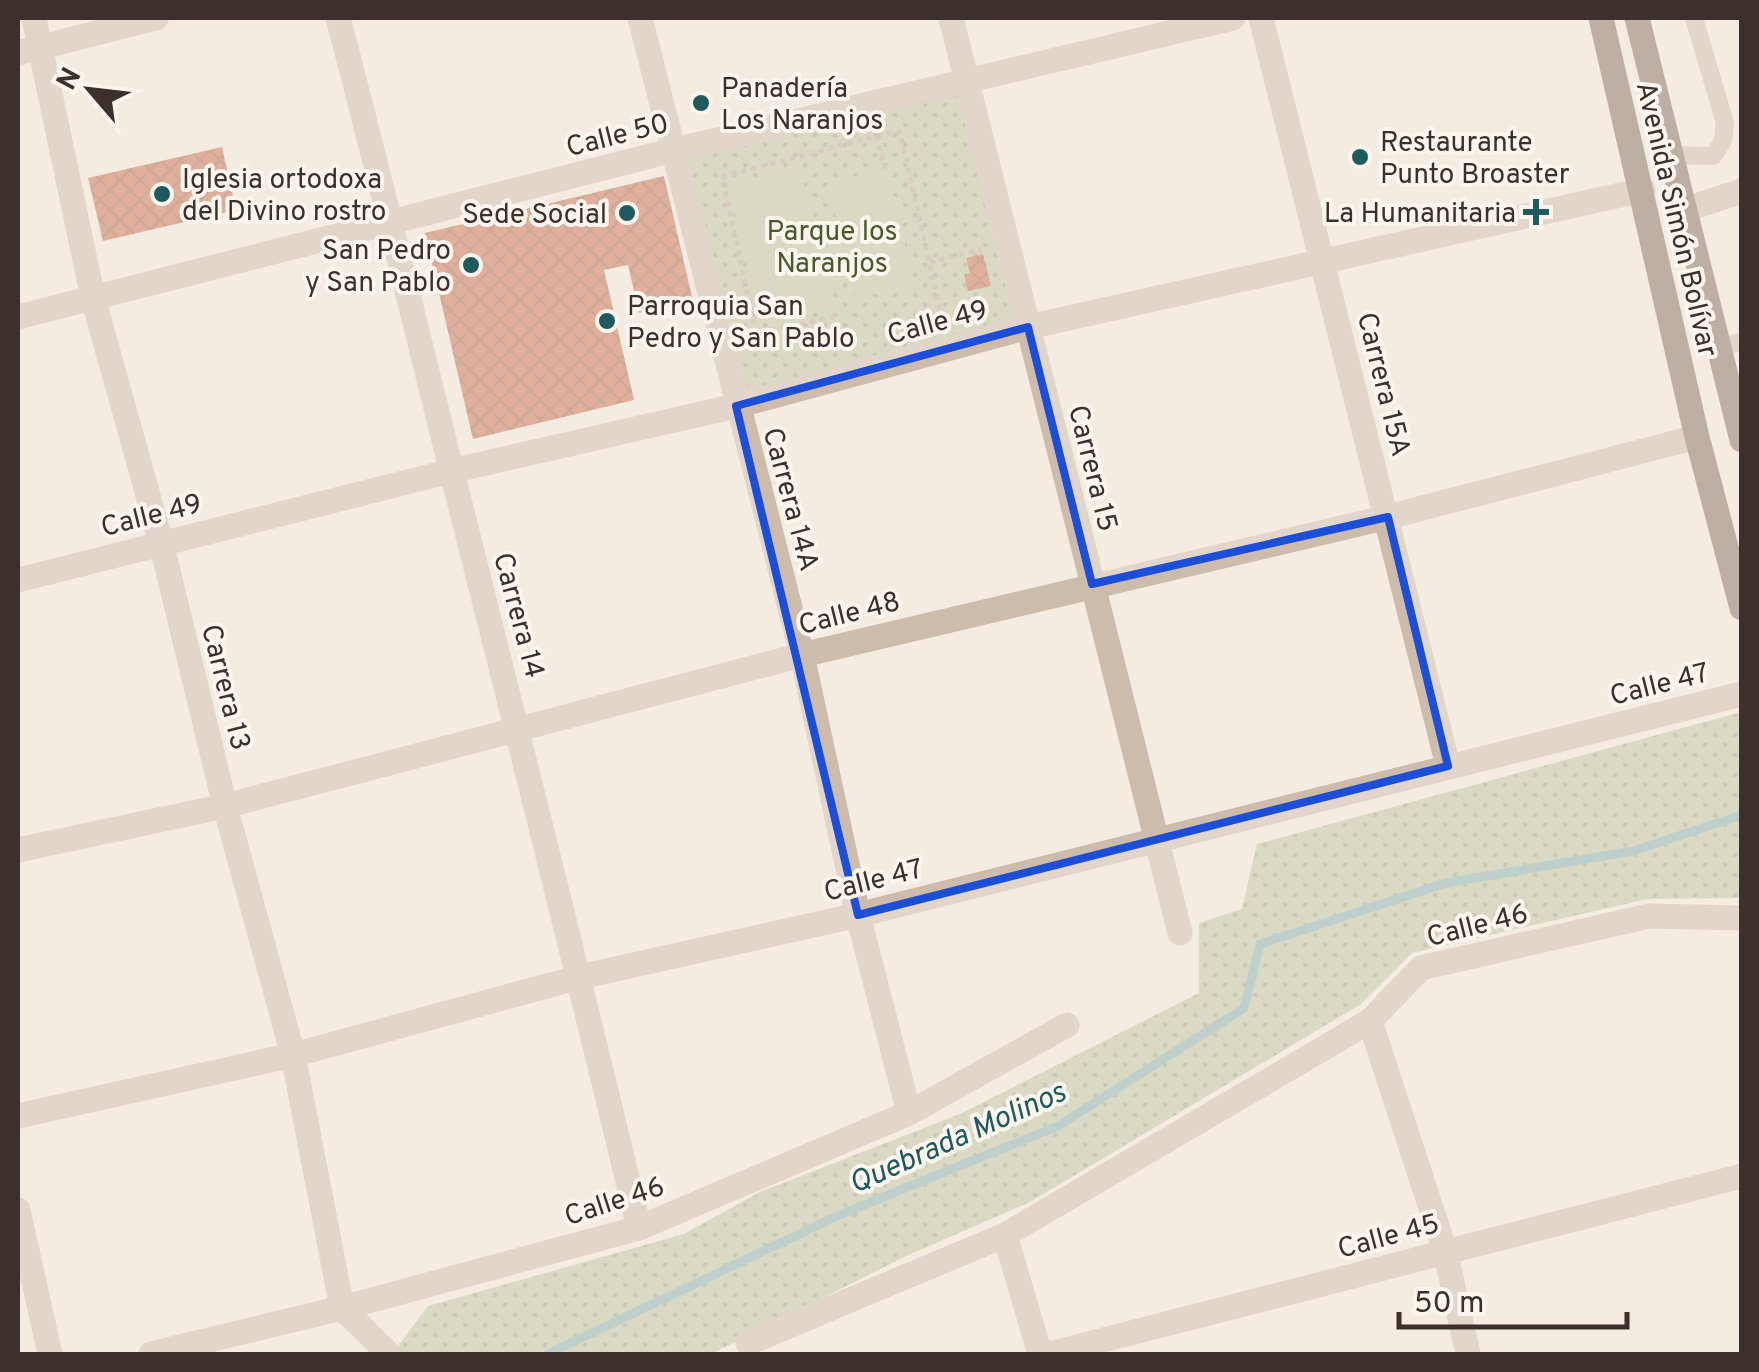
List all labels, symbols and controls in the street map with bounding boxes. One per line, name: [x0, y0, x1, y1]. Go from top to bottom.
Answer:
north arrow: [40, 40, 140, 140]
text: N: [50, 62, 91, 97]
place label: Panadería Los Naranjos: [721, 72, 883, 140]
street label: Avenida Simón Bolívar: [1626, 78, 1724, 361]
marker: Panadería Los Naranjos: [690, 92, 712, 114]
street label: Calle 50: [563, 107, 673, 167]
place label: Restaurante Punto Broaster: [1380, 126, 1570, 194]
marker: Restaurante Punto Broaster: [1349, 146, 1371, 168]
place label: Iglesia ortodoxa del Divino rostro: [182, 163, 386, 231]
marker: Iglesia ortodoxa del Divino rostro: [151, 183, 173, 205]
place label: La Humanitaria: [1324, 197, 1516, 233]
place label: Sede Social: [462, 198, 607, 234]
marker: La Humanitaria: [1525, 201, 1547, 223]
marker: Sede Social: [616, 202, 638, 224]
park label: Parque los Naranjos: [766, 215, 898, 283]
place label: San Pedro y San Pablo: [305, 234, 451, 302]
marker: San Pedro y San Pablo: [460, 254, 482, 276]
place label: Parroquia San Pedro y San Pablo: [627, 290, 855, 358]
street label: Calle 49: [883, 293, 992, 355]
street label: Carrera 15A: [1347, 309, 1417, 461]
marker: Parroquia San Pedro y San Pablo: [596, 310, 618, 332]
street label: Carrera 15: [1058, 402, 1124, 536]
street label: Carrera 14A: [753, 424, 826, 575]
street label: Calle 49: [97, 487, 206, 547]
street label: Carrera 14: [483, 549, 551, 682]
street label: Calle 48: [795, 585, 904, 645]
street label: Carrera 13: [191, 621, 257, 754]
street label: Calle 47: [1606, 656, 1713, 716]
street label: Calle 47: [820, 852, 927, 912]
street label: Calle 46: [1423, 897, 1532, 957]
water label: Quebrada Molinos: [844, 1075, 1072, 1204]
street label: Calle 46: [560, 1170, 670, 1236]
street label: Calle 45: [1334, 1207, 1444, 1269]
scale bar: [1399, 1267, 1626, 1329]
text: 50 m: [1414, 1286, 1484, 1323]

